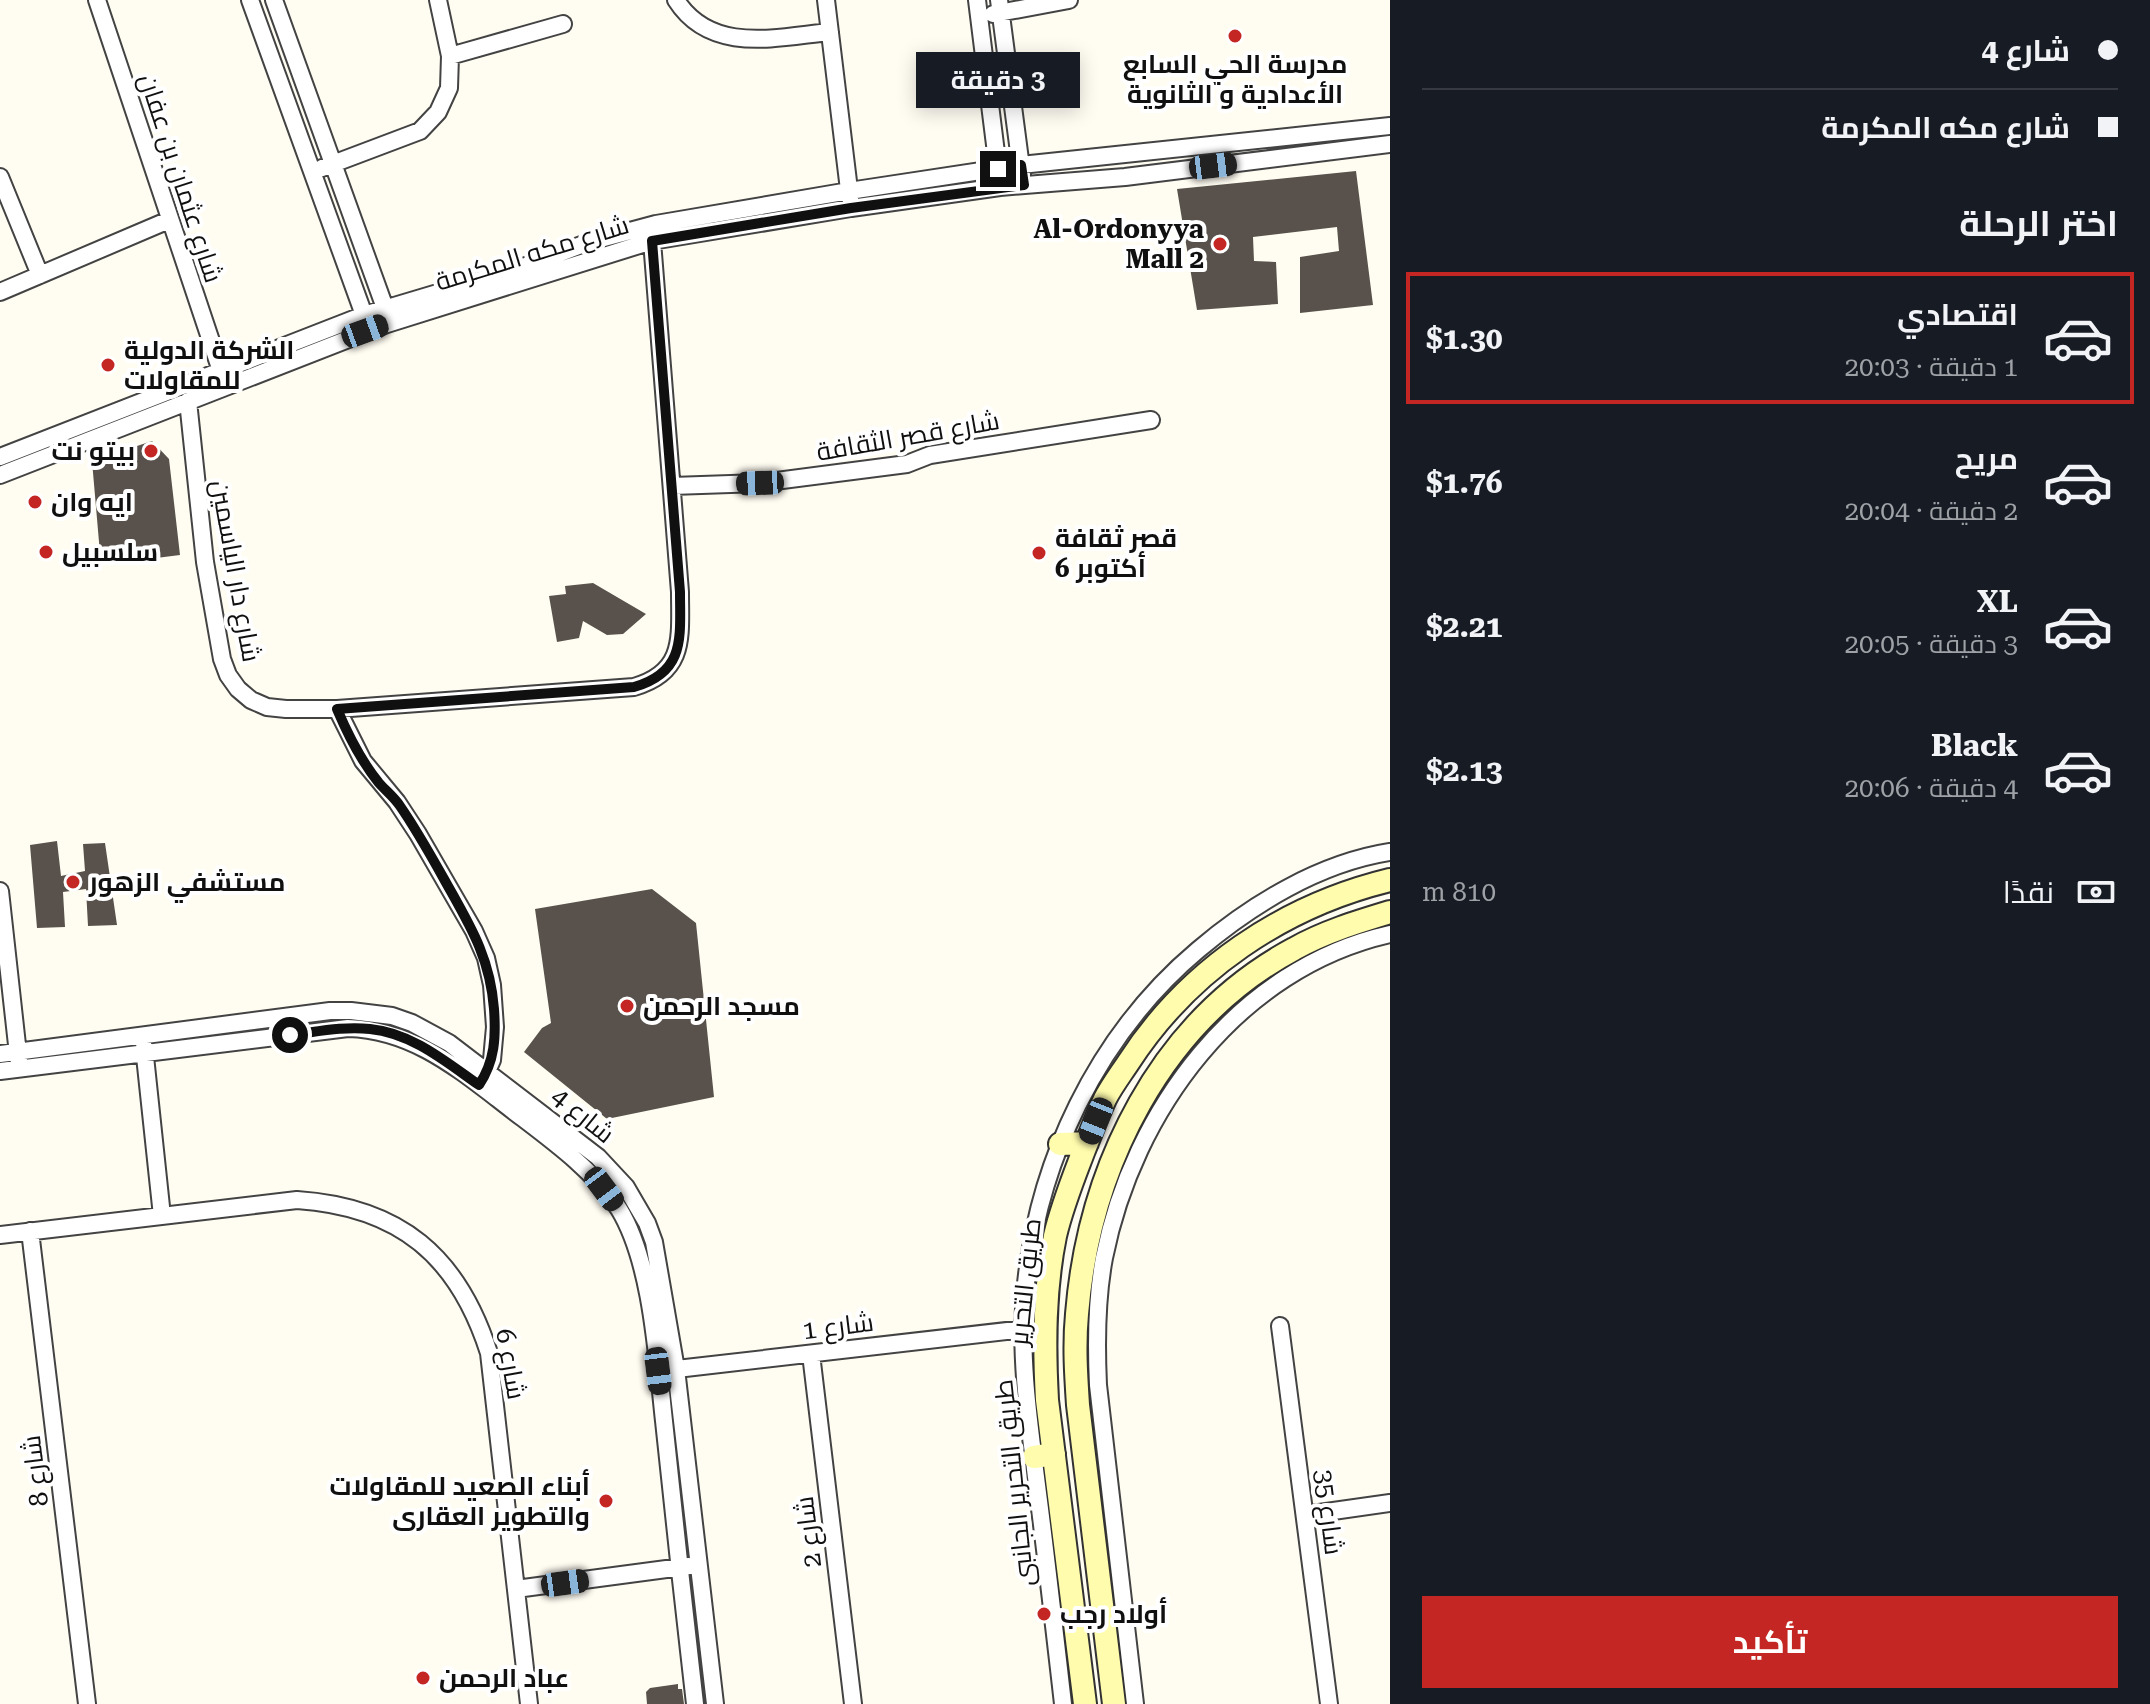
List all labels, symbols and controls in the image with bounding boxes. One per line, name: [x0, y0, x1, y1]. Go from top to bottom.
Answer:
marker: مدرسة الحي السابع الأعدادية و الثانوية: [1226, 27, 1244, 45]
text: شارع 4: [1981, 33, 2070, 68]
place label: مدرسة الحي السابع الأعدادية و الثانوية: [1123, 49, 1347, 109]
callout: 3 دقيقة: [916, 53, 1080, 109]
text: 3 دقيقة: [951, 65, 1045, 95]
street label: شارع عثمان بن عفان: [131, 70, 229, 287]
text: شارع مكه المكرمة: [1821, 110, 2070, 145]
route end: [980, 151, 1016, 187]
car: [1188, 151, 1238, 181]
text: اختر الرحلة: [1959, 203, 2118, 245]
street label: شارع مكه المكرمة: [432, 209, 633, 299]
place label: Al-Ordonyya Mall 2: [1033, 214, 1204, 274]
marker: Al-Ordonyya Mall 2: [1211, 235, 1229, 253]
text: اقتصادي: [1897, 297, 2018, 332]
icon: car: [2042, 302, 2114, 374]
car: [338, 312, 392, 350]
text: $1.30: [1426, 321, 1503, 356]
place label: الشركة الدولية للمقاولات: [124, 335, 294, 395]
text: 1 دقيقة · 20:03: [1845, 352, 2018, 382]
marker: الشركة الدولية للمقاولات: [99, 356, 117, 374]
street label: شارع قصر الثقافة: [814, 405, 1002, 469]
place label: بيتو نت: [51, 436, 135, 466]
text: مريح: [1955, 441, 2018, 476]
marker: بيتو نت: [142, 442, 160, 460]
icon: car: [2042, 446, 2114, 518]
text: $1.76: [1426, 465, 1503, 500]
car: [736, 470, 784, 496]
street label: شارع دار الياسمين: [203, 478, 267, 665]
place label: ايه وان: [51, 487, 133, 517]
marker: ايه وان: [26, 493, 44, 511]
text: 2 دقيقة · 20:04: [1845, 496, 2018, 526]
place label: قصر ثقافة 6 أكتوبر: [1055, 523, 1177, 583]
place label: سلسبيل: [62, 537, 158, 568]
marker: سلسبيل: [37, 543, 55, 561]
marker: قصر ثقافة 6 أكتوبر: [1030, 544, 1048, 562]
text: XL: [1977, 584, 2018, 619]
icon: car: [2042, 590, 2114, 662]
text: $2.21: [1426, 609, 1503, 644]
text: 3 دقيقة · 20:05: [1845, 629, 2018, 659]
text: Black: [1931, 728, 2018, 763]
icon: car: [2042, 734, 2114, 806]
text: $2.13: [1426, 753, 1503, 788]
text: 4 دقيقة · 20:06: [1845, 773, 2018, 803]
place label: مستشفي الزهور: [88, 867, 285, 903]
icon: cash: [2074, 870, 2118, 914]
marker: مستشفي الزهور: [64, 873, 82, 891]
text: نقدًا: [2003, 875, 2054, 910]
text: 810 m: [1422, 877, 1496, 907]
place label: مسجد الرحمن: [643, 991, 800, 1022]
marker: مسجد الرحمن: [618, 997, 636, 1015]
route start: [272, 1017, 308, 1053]
street label: شارع 4: [545, 1081, 620, 1151]
car: [1076, 1094, 1116, 1148]
car: [580, 1163, 628, 1215]
street label: طريق التحرير: [1003, 1217, 1048, 1349]
street label: شارع 1: [801, 1307, 876, 1347]
street label: شارع 6: [488, 1326, 532, 1402]
car: [643, 1346, 673, 1396]
street label: طريق التحرير الجانبى: [988, 1378, 1041, 1588]
street label: شارع 8: [16, 1433, 56, 1508]
street label: شارع 35: [1307, 1467, 1349, 1557]
place label: أبناء الصعيد للمقاولات والتطوير العقارى: [330, 1469, 590, 1531]
marker: أبناء الصعيد للمقاولات والتطوير العقارى: [597, 1492, 615, 1510]
street label: شارع 2: [789, 1494, 829, 1569]
car: [540, 1568, 590, 1598]
button: تأكيد: [1422, 1596, 2118, 1688]
place label: أولاد رجب: [1060, 1597, 1167, 1629]
marker: أولاد رجب: [1035, 1605, 1053, 1623]
place label: عباد الرحمن: [439, 1663, 569, 1694]
marker: عباد الرحمن: [414, 1669, 432, 1687]

